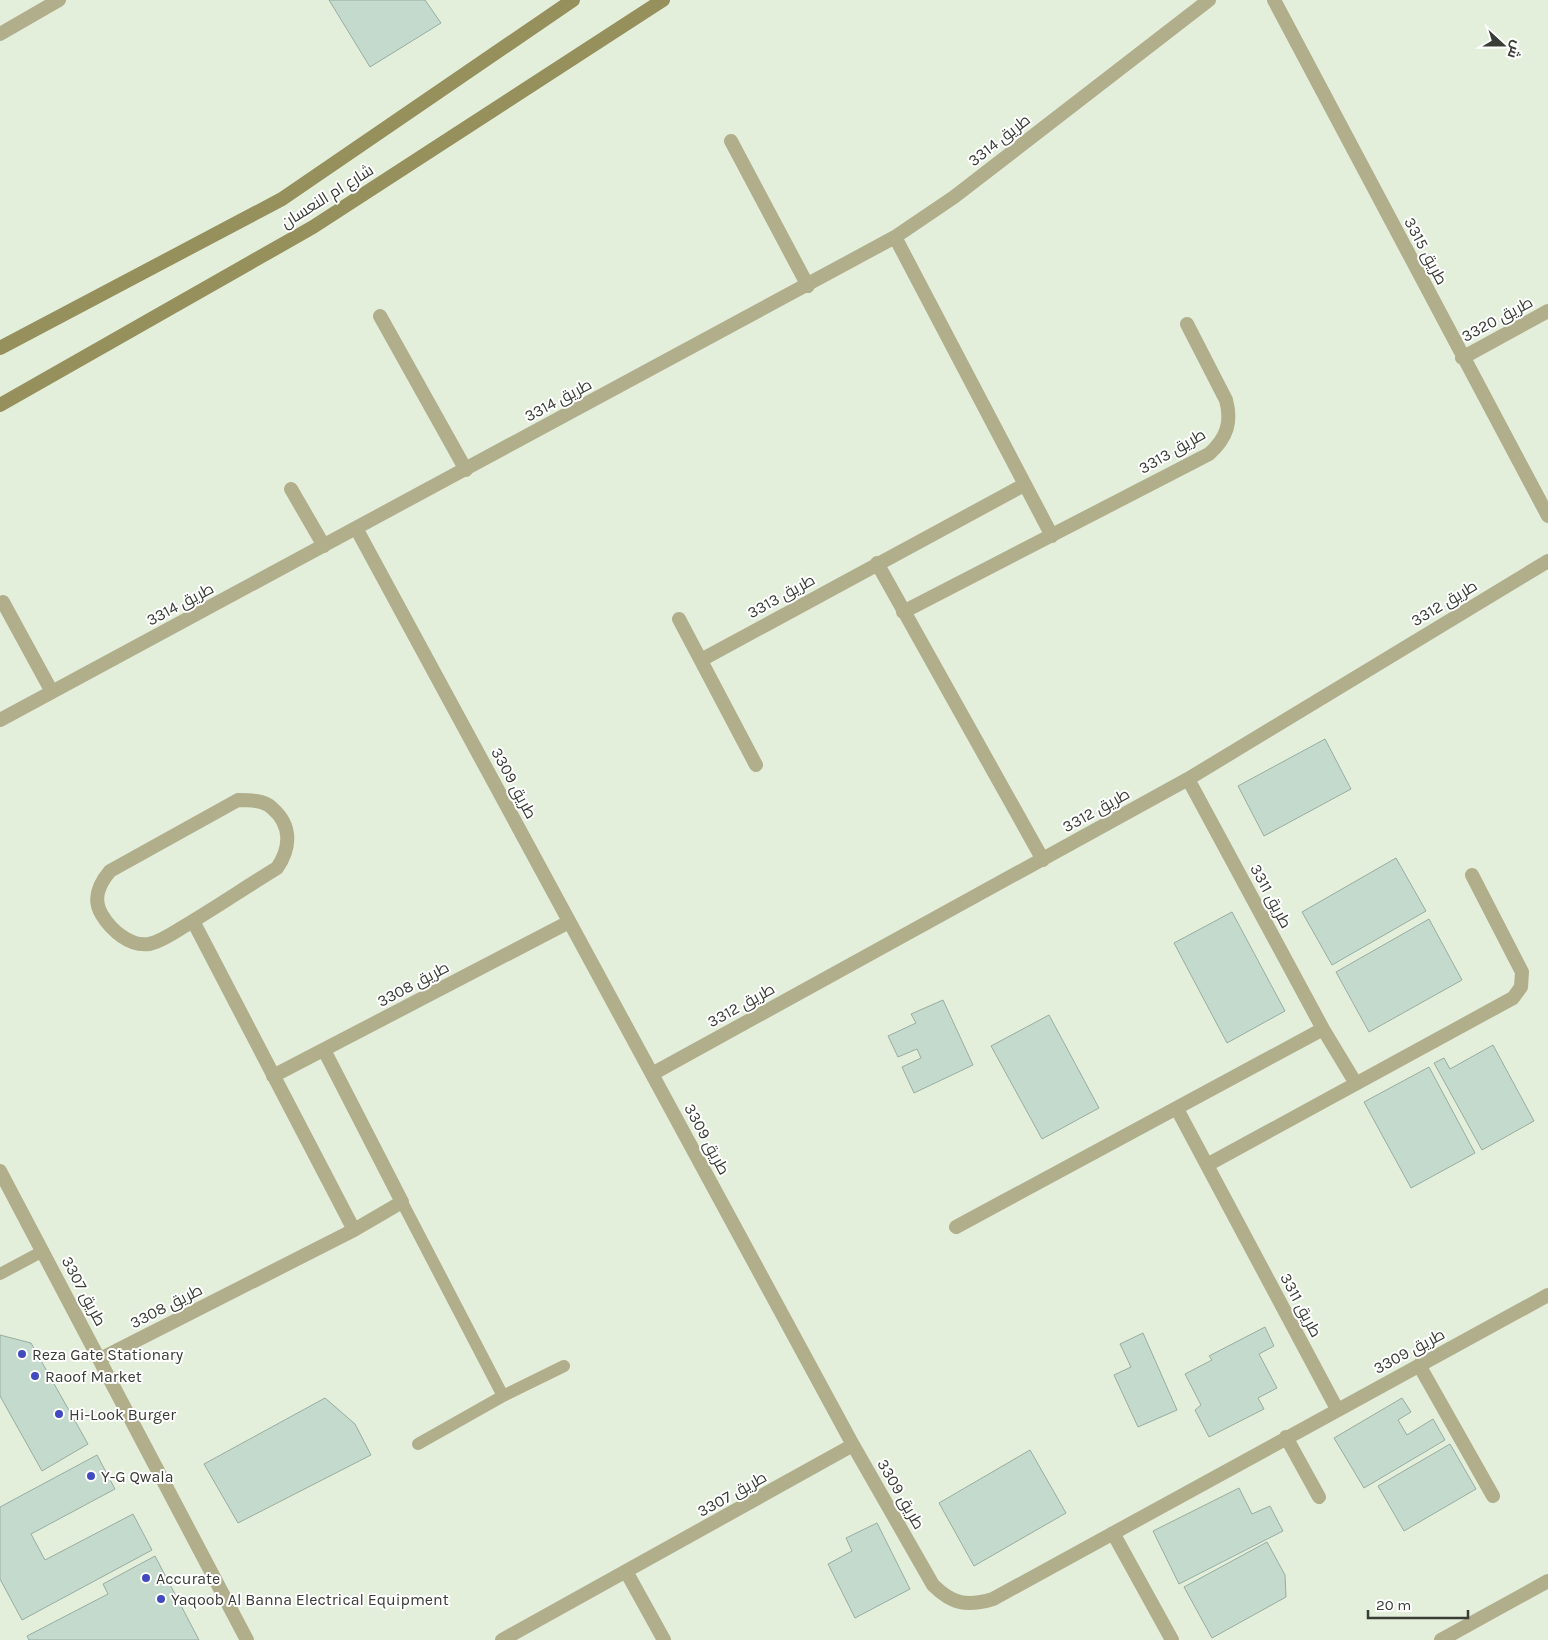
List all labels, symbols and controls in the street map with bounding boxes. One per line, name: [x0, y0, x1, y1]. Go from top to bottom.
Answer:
north arrow: [1478, 20, 1528, 70]
text: ش: [1504, 38, 1526, 61]
street label: طريق 3314: [964, 110, 1034, 171]
street label: شارع ام النعسان: [277, 160, 378, 234]
street label: طريق 3315: [1399, 214, 1452, 288]
street label: طريق 3320: [1458, 292, 1536, 347]
street label: طريق 3314: [521, 374, 595, 427]
street label: طريق 3313: [1135, 424, 1209, 479]
street label: طريق 3313: [744, 570, 818, 623]
street label: طريق 3312: [1407, 576, 1481, 631]
street label: طريق 3314: [143, 578, 217, 631]
street label: طريق 3309: [486, 744, 541, 822]
street label: طريق 3312: [1059, 784, 1133, 837]
street label: طريق 3311: [1245, 861, 1296, 932]
street label: طريق 3308: [374, 957, 453, 1012]
street label: طريق 3312: [704, 979, 778, 1032]
street label: طريق 3309: [679, 1100, 734, 1178]
street label: طريق 3307: [57, 1253, 110, 1330]
street label: طريق 3311: [1275, 1270, 1326, 1341]
street label: طريق 3308: [127, 1280, 206, 1333]
street label: طريق 3309: [1370, 1324, 1448, 1379]
place label: Reza Gate Stationary: [32, 1345, 184, 1364]
marker: Reza Gate Stationary: [16, 1348, 28, 1360]
place label: Raoof Market: [45, 1367, 142, 1386]
marker: Raoof Market: [29, 1370, 41, 1382]
place label: Hi-Look Burger: [69, 1405, 176, 1424]
marker: Hi-Look Burger: [53, 1408, 65, 1420]
street label: طريق 3309: [872, 1455, 929, 1533]
place label: Y-G Qwala: [101, 1467, 174, 1486]
street label: طريق 3307: [694, 1467, 770, 1522]
marker: Y-G Qwala: [85, 1470, 97, 1482]
place label: Accurate: [156, 1569, 220, 1588]
marker: Accurate: [140, 1572, 152, 1584]
scale bar: [1368, 1588, 1468, 1620]
place label: Yaqoob Al Banna Electrical Equipment: [171, 1590, 449, 1609]
marker: Yaqoob Al Banna Electrical Equipment: [155, 1593, 167, 1605]
text: 20 m: [1376, 1596, 1411, 1614]

